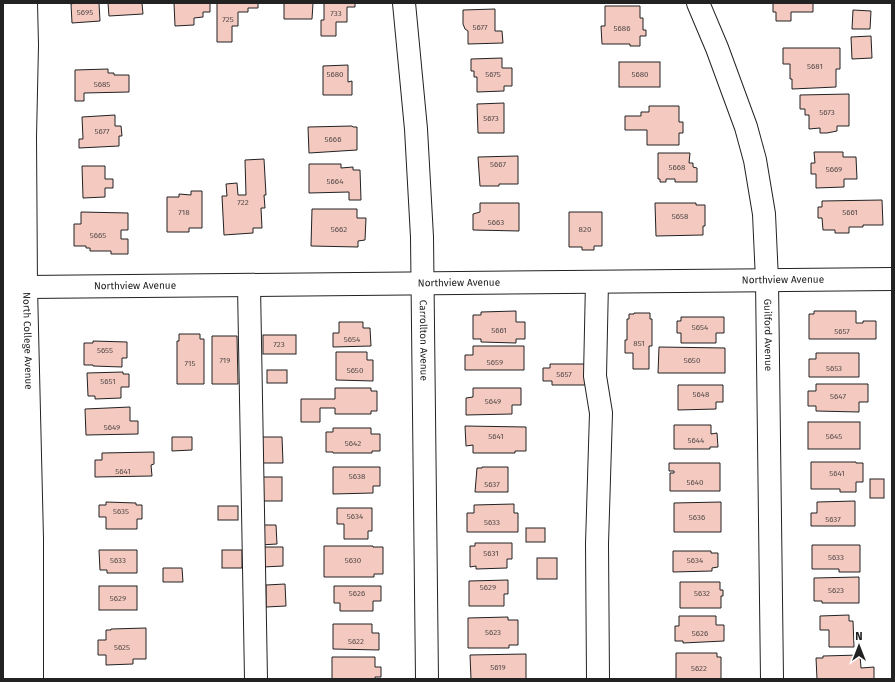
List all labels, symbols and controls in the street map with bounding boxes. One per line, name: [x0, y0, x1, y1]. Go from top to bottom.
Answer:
house number: 5695: [77, 8, 93, 17]
house number: 733: [330, 9, 342, 18]
house number: 725: [222, 15, 234, 24]
house number: 5677: [472, 23, 488, 32]
house number: 5686: [614, 24, 630, 33]
house number: 5681: [807, 62, 823, 71]
house number: 5680: [326, 70, 344, 79]
house number: 5675: [485, 70, 501, 79]
house number: 5680: [631, 70, 649, 79]
house number: 5685: [94, 80, 110, 89]
house number: 5673: [819, 108, 835, 117]
house number: 5673: [483, 114, 499, 123]
house number: 5677: [94, 127, 110, 136]
house number: 5666: [325, 135, 341, 144]
house number: 5667: [490, 160, 506, 169]
house number: 5668: [669, 163, 686, 172]
house number: 5669: [826, 165, 842, 174]
house number: 5664: [327, 177, 344, 186]
house number: 722: [237, 198, 249, 207]
house number: 718: [178, 208, 190, 217]
house number: 5661: [842, 208, 858, 217]
house number: 5658: [672, 212, 689, 221]
house number: 5663: [488, 218, 504, 227]
house number: 5662: [331, 225, 347, 234]
house number: 820: [579, 225, 592, 234]
house number: 5665: [90, 231, 106, 240]
street label: Northview Avenue: [742, 274, 824, 286]
street label: Northview Avenue: [418, 277, 500, 289]
street label: Northview Avenue: [94, 280, 176, 292]
street label: North College Avenue: [20, 292, 34, 390]
street label: Guilford Avenue: [761, 299, 774, 371]
street label: Carrollton Avenue: [417, 300, 430, 381]
house number: 5654: [692, 323, 709, 332]
house number: 5661: [491, 326, 507, 335]
house number: 5657: [834, 327, 850, 336]
house number: 5654: [344, 335, 361, 344]
house number: 851: [633, 339, 645, 348]
house number: 723: [273, 340, 285, 349]
house number: 5655: [97, 346, 113, 355]
house number: 719: [219, 356, 231, 365]
house number: 5650: [684, 356, 701, 365]
house number: 5659: [487, 358, 503, 367]
house number: 715: [185, 359, 195, 368]
house number: 5653: [826, 364, 842, 373]
house number: 5650: [347, 366, 364, 375]
house number: 5657: [556, 370, 572, 379]
house number: 5651: [100, 377, 116, 386]
house number: 5648: [693, 390, 710, 399]
house number: 5647: [830, 392, 846, 401]
house number: 5649: [485, 397, 501, 406]
house number: 5649: [104, 423, 120, 432]
house number: 5641: [488, 432, 504, 441]
house number: 5645: [826, 432, 842, 441]
house number: 5644: [688, 436, 705, 445]
house number: 5642: [345, 439, 361, 448]
house number: 5641: [115, 467, 131, 476]
house number: 5641: [829, 469, 845, 478]
house number: 5638: [349, 472, 366, 481]
house number: 5640: [687, 478, 704, 487]
house number: 5637: [484, 480, 500, 489]
house number: 5635: [113, 507, 129, 516]
house number: 5634: [347, 512, 364, 521]
house number: 5636: [689, 513, 705, 522]
house number: 5637: [825, 515, 841, 524]
house number: 5633: [484, 518, 500, 527]
house number: 5631: [483, 549, 499, 558]
house number: 5633: [828, 553, 844, 562]
house number: 5633: [110, 556, 126, 565]
house number: 5630: [345, 556, 362, 565]
house number: 5634: [687, 556, 704, 565]
house number: 5629: [480, 583, 496, 592]
house number: 5623: [828, 586, 844, 595]
house number: 5626: [349, 589, 365, 598]
house number: 5632: [694, 589, 710, 598]
house number: 5629: [110, 594, 126, 603]
north arrow: [839, 626, 879, 666]
house number: 5623: [485, 628, 501, 637]
house number: 5626: [692, 629, 708, 638]
text: N: [855, 630, 863, 643]
house number: 5622: [348, 637, 364, 646]
house number: 5625: [114, 643, 130, 652]
house number: 5619: [490, 663, 506, 672]
house number: 5622: [691, 664, 707, 673]

